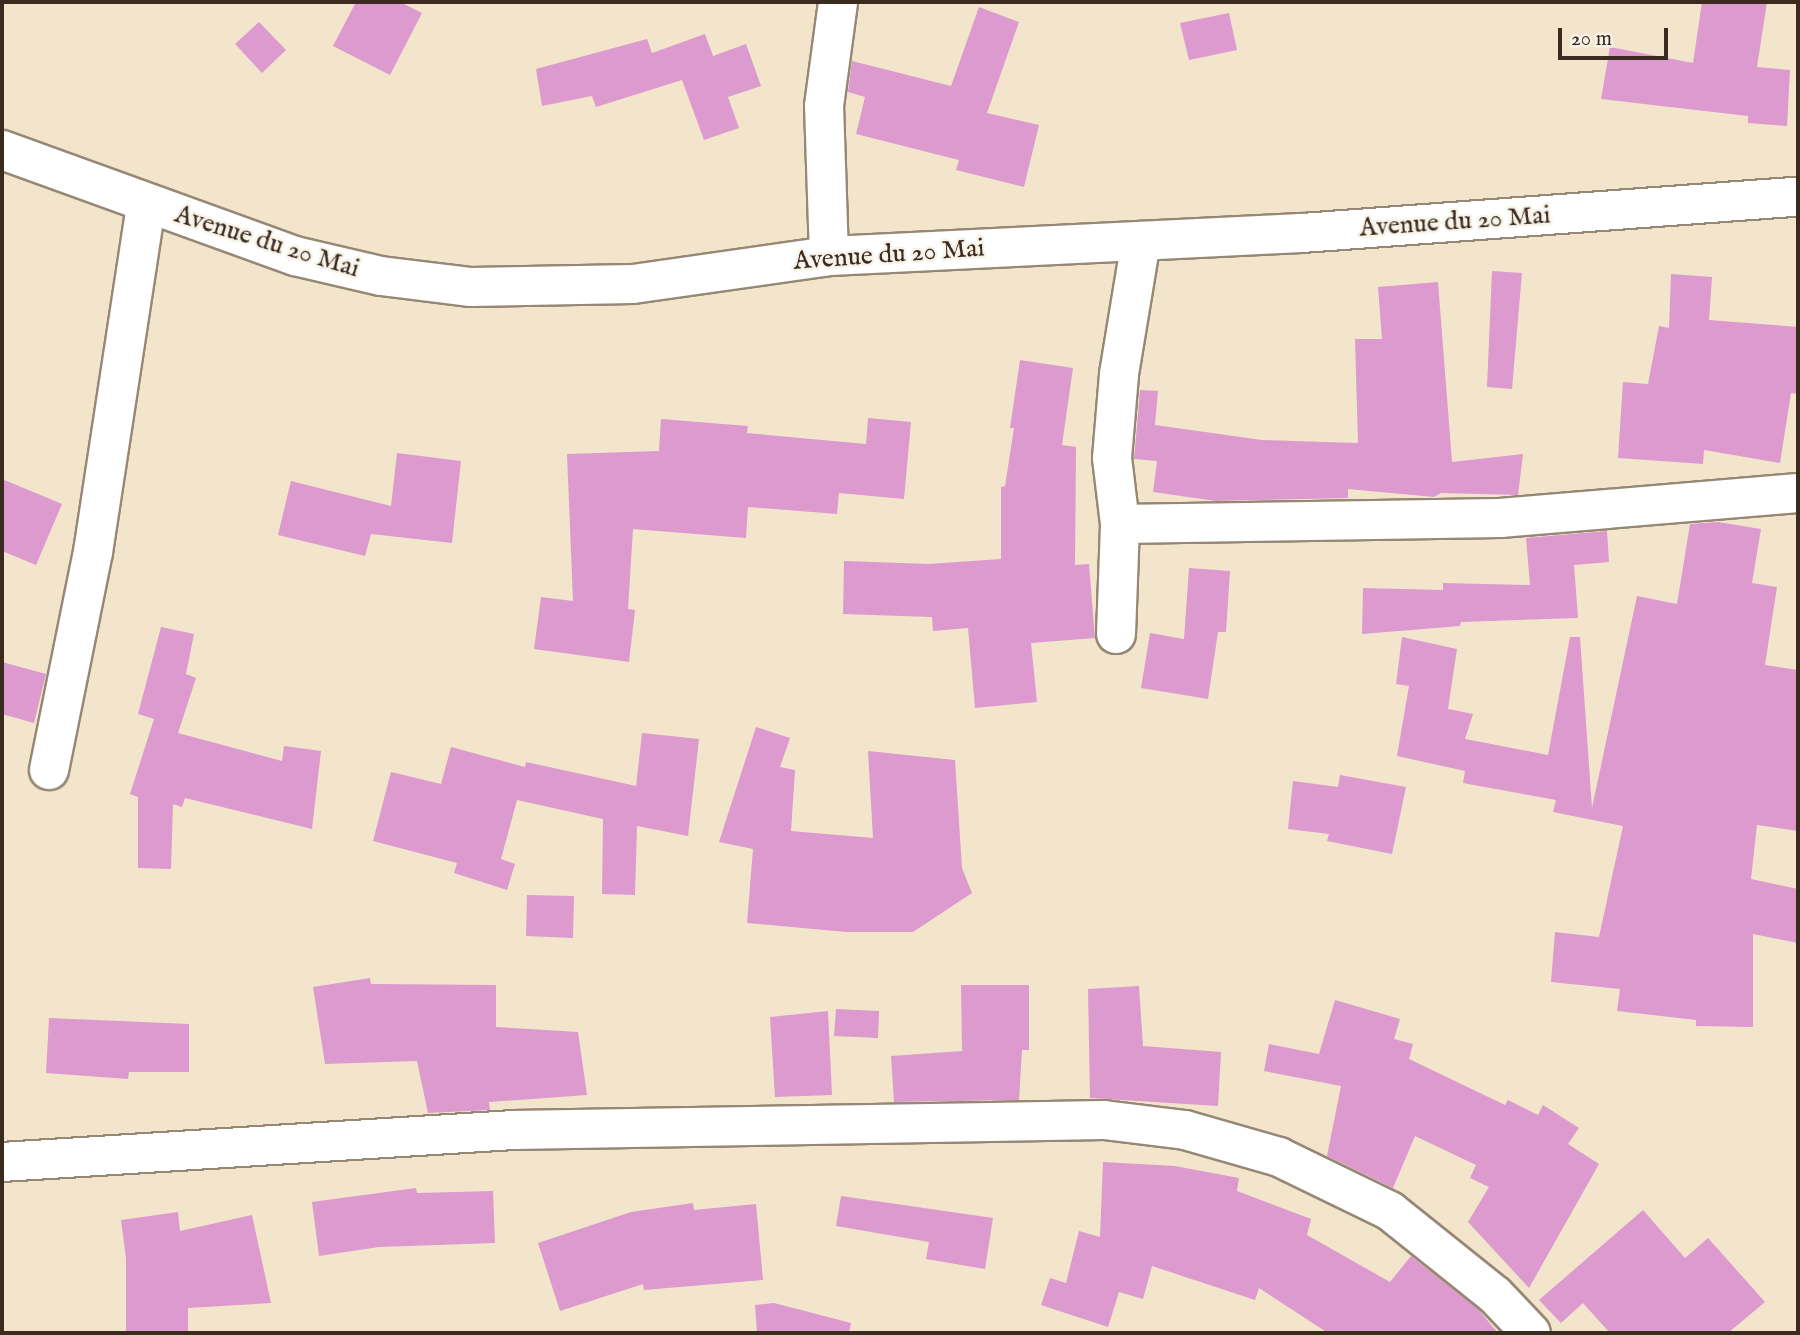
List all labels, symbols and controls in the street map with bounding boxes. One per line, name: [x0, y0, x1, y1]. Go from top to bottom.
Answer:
scale bar: [1562, 14, 1672, 58]
text: 20 m: [1571, 26, 1612, 53]
street label: Avenue du 20 Mai: [171, 199, 363, 285]
street label: Avenue du 20 Mai: [1358, 200, 1552, 244]
street label: Avenue du 20 Mai: [792, 233, 986, 277]

